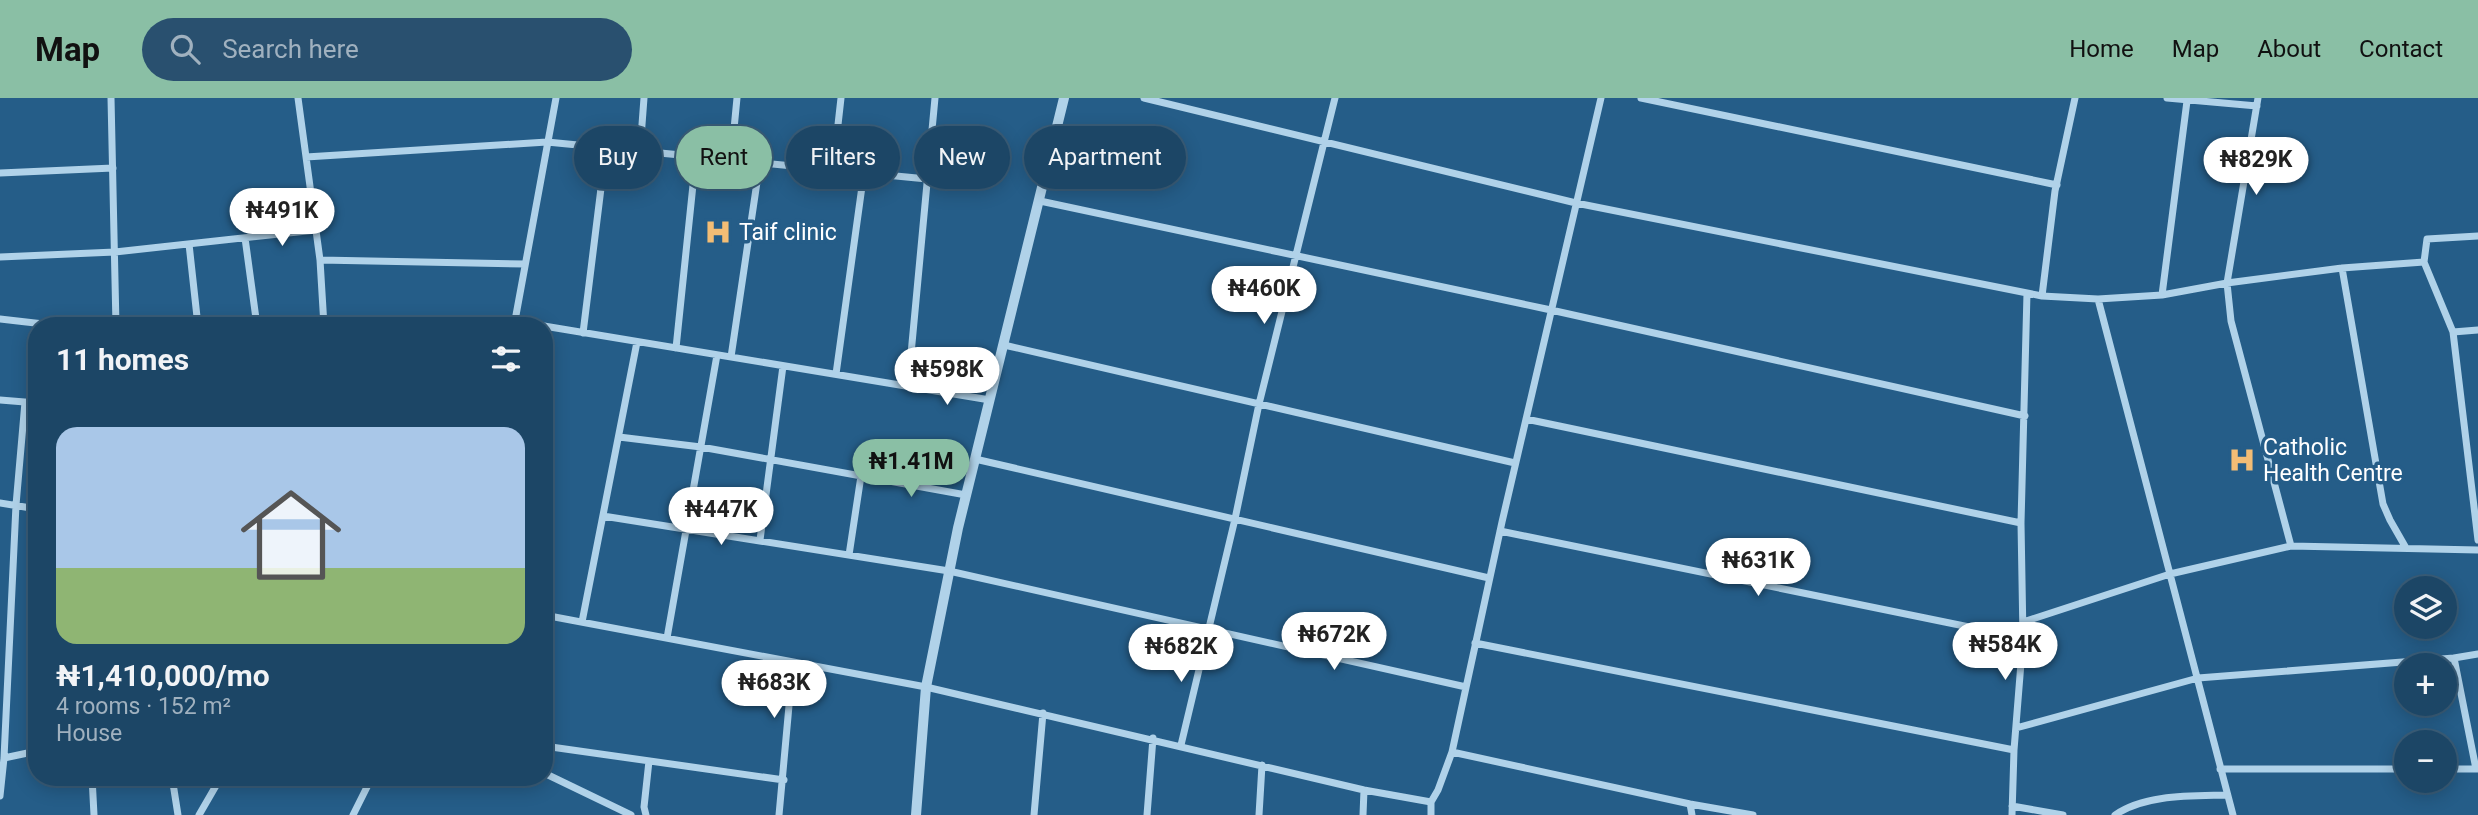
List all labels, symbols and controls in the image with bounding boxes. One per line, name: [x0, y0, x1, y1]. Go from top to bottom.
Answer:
search box: [142, 18, 632, 81]
text: Map: [35, 30, 100, 69]
icon: search: [166, 30, 204, 68]
text: Search here: [222, 34, 359, 64]
text: Home: [2069, 35, 2134, 63]
text: Map: [2172, 35, 2219, 63]
text: About: [2257, 35, 2321, 63]
text: Contact: [2359, 35, 2443, 63]
chip: Buy: [574, 126, 662, 189]
chip: Rent: [676, 126, 772, 189]
chip: Filters: [786, 126, 900, 189]
chip: New: [914, 126, 1010, 189]
chip: Apartment: [1024, 126, 1186, 189]
pin: ₦829K: [2207, 138, 2305, 197]
text: ₦829K: [2220, 146, 2292, 173]
pin: ₦491K: [233, 188, 331, 248]
text: ₦491K: [246, 197, 318, 224]
hospital icon: Taif clinic: [703, 217, 733, 247]
place label: Taif clinic: [739, 219, 837, 246]
pin: ₦460K: [1215, 266, 1313, 326]
text: ₦460K: [1228, 275, 1300, 302]
icon: filters: [487, 340, 525, 378]
text: 11 homes: [56, 342, 189, 377]
pin: ₦598K: [898, 348, 996, 407]
text: ₦598K: [911, 356, 983, 383]
place label: Catholic Health Centre: [2263, 434, 2403, 487]
pin: ₦1.41M: [854, 440, 968, 499]
hospital icon: Catholic Health Centre: [2227, 445, 2257, 475]
text: ₦1.41M: [868, 448, 954, 475]
icon: home: [228, 472, 354, 598]
pin: ₦447K: [672, 488, 770, 547]
text: ₦447K: [685, 496, 757, 523]
pin: ₦631K: [1709, 538, 1807, 598]
text: ₦631K: [1722, 547, 1794, 574]
map controls: [2394, 576, 2457, 793]
button: layers: [2394, 576, 2457, 639]
pin: ₦672K: [1285, 612, 1383, 672]
text: ₦672K: [1298, 621, 1370, 648]
pin: ₦584K: [1956, 622, 2054, 682]
pin: ₦682K: [1132, 624, 1230, 684]
text: ₦584K: [1969, 631, 2041, 658]
text: ₦682K: [1145, 633, 1217, 660]
button: +: [2394, 653, 2457, 716]
text: ₦1,410,000/mo: [56, 658, 270, 693]
pin: ₦683K: [725, 660, 823, 720]
text: ₦683K: [738, 669, 810, 696]
text: 4 rooms · 152 m²: [56, 693, 231, 720]
text: House: [56, 720, 122, 747]
button: −: [2394, 730, 2457, 793]

